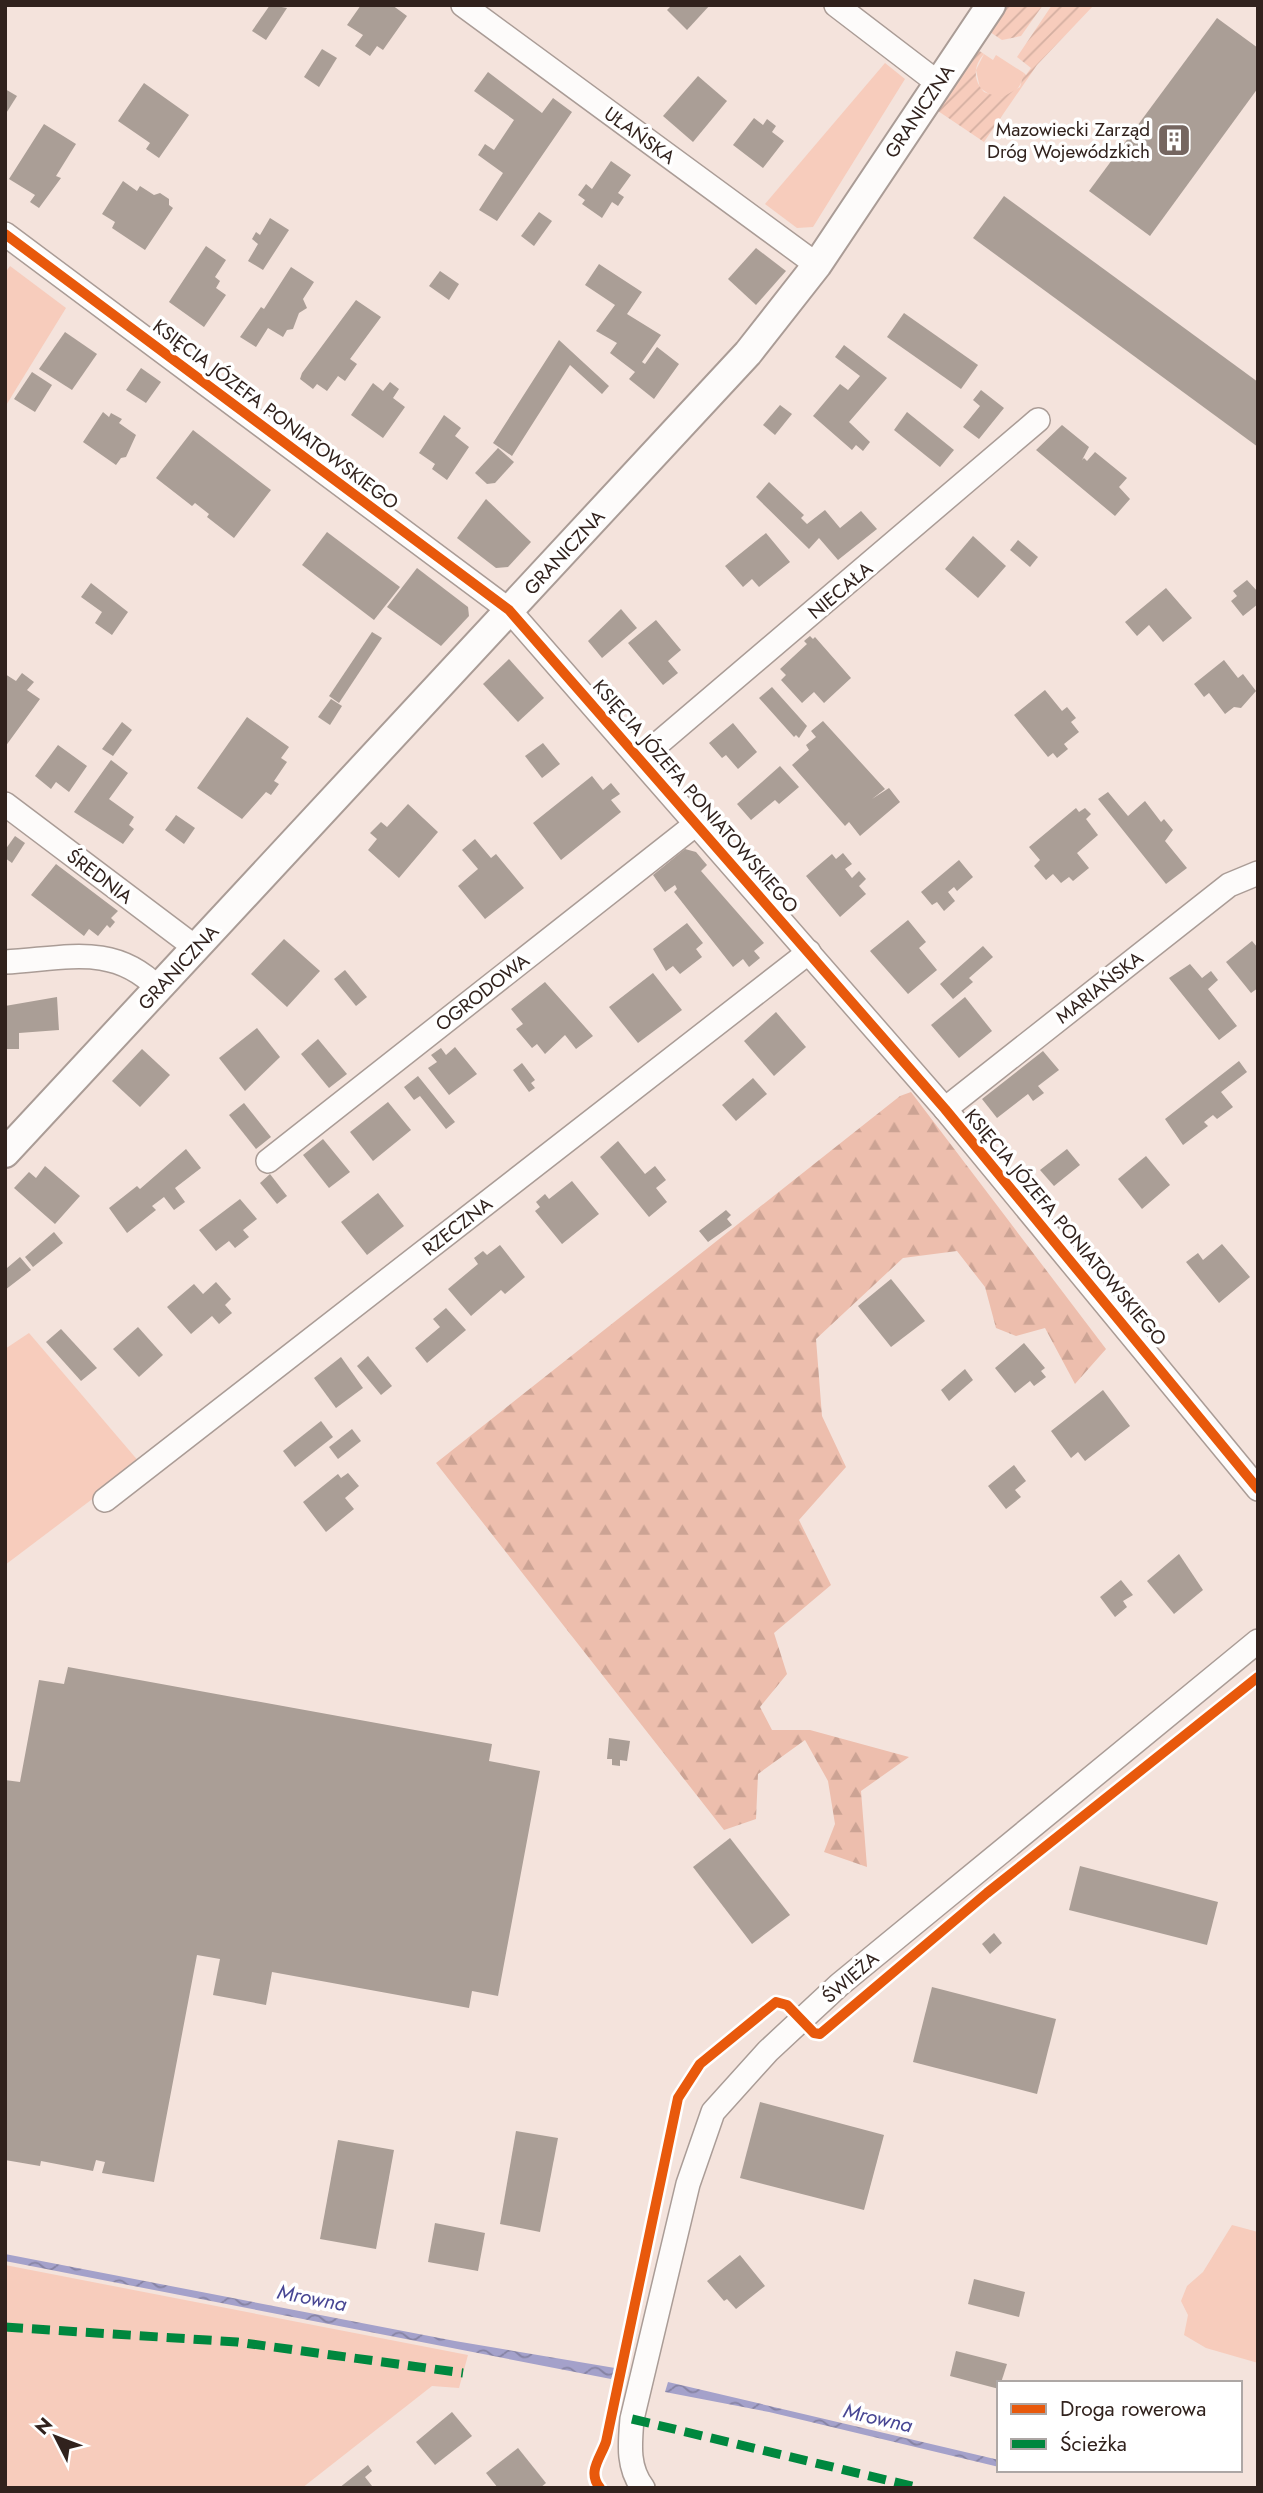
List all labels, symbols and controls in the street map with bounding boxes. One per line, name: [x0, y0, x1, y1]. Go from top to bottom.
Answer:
street label: GRANICZNA: [878, 59, 961, 163]
street label: UŁAŃSKA: [599, 100, 681, 171]
place label: Mazowiecki Zarząd Dróg Wojewódzkich: [987, 116, 1150, 165]
building icon: Mazowiecki Zarząd Dróg Wojewódzkich: [1155, 121, 1193, 159]
street label: KSIĘCIA JÓZEFA PONIATOWSKIEGO: [147, 313, 404, 516]
street label: GRANICZNA: [518, 503, 611, 601]
street label: NIECAŁA: [802, 555, 879, 625]
street label: KSIĘCIA JÓZEFA PONIATOWSKIEGO: [587, 674, 805, 919]
street label: ŚREDNIA: [61, 843, 139, 910]
street label: GRANICZNA: [132, 918, 225, 1016]
street label: MARIAŃSKA: [1050, 944, 1149, 1030]
street label: OGRODOWA: [430, 947, 535, 1038]
street label: KSIĘCIA JÓZEFA PONIATOWSKIEGO: [958, 1103, 1173, 1351]
street label: RZECZNA: [417, 1190, 498, 1262]
street label: ŚWIEŻA: [816, 1945, 885, 2010]
water label: Mrowna: [275, 2277, 350, 2319]
legend: [997, 2381, 1242, 2472]
text: Droga rowerowa: [1060, 2394, 1206, 2424]
water label: Mrowna: [840, 2395, 916, 2441]
north arrow: [21, 2402, 91, 2472]
text: N: [29, 2411, 59, 2441]
text: Ścieżka: [1060, 2429, 1127, 2459]

